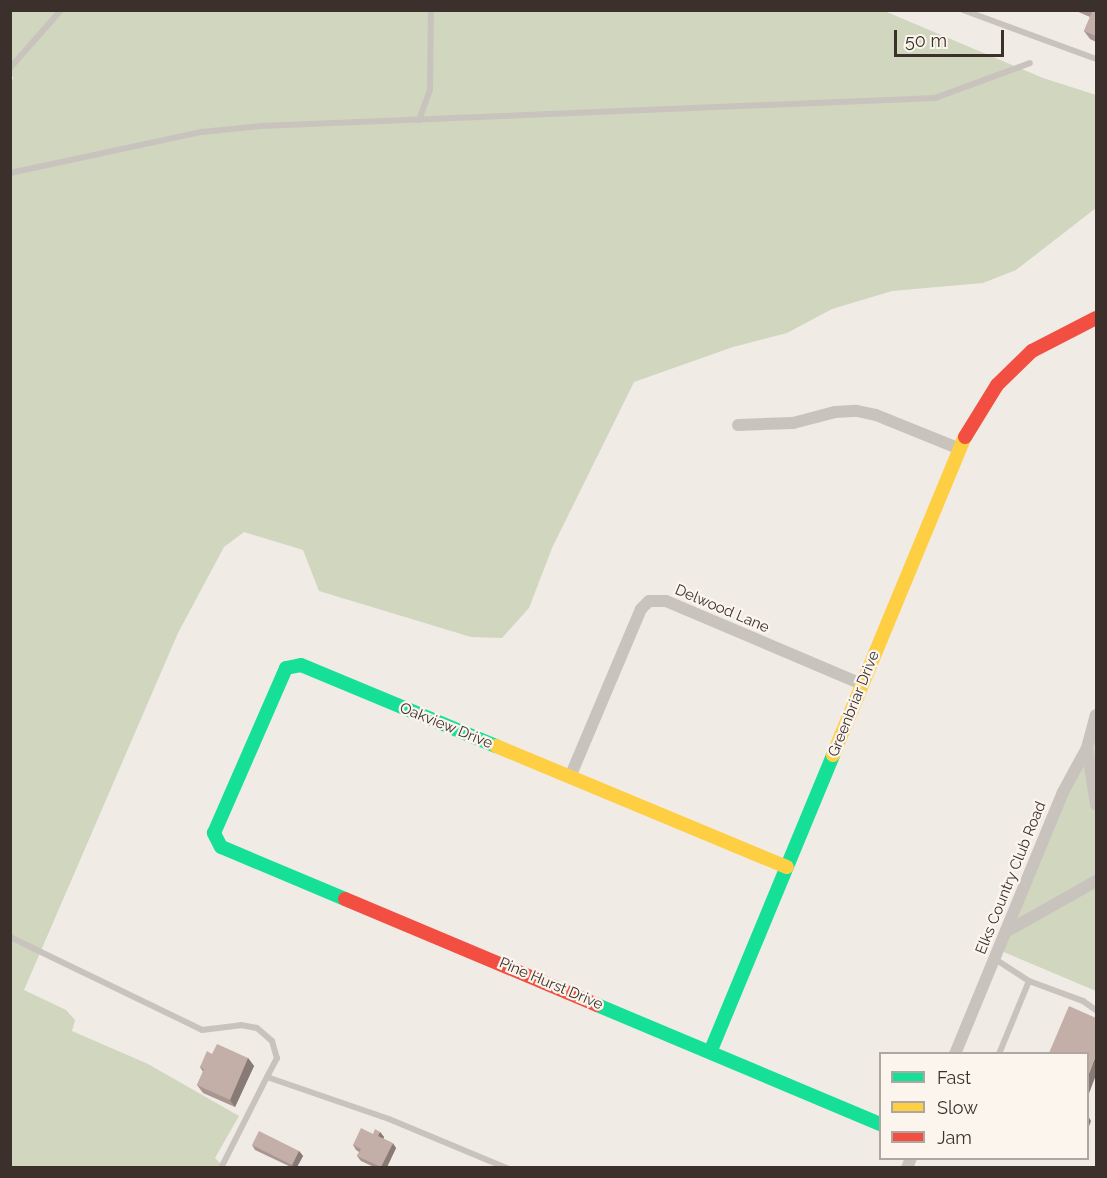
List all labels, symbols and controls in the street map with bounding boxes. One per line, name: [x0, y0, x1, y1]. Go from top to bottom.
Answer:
scale bar: [897, 18, 1006, 56]
text: 50 m: [905, 30, 947, 51]
street label: Delwood Lane: [672, 581, 772, 637]
street label: Greenbriar Drive: [824, 648, 884, 760]
street label: Oakview Drive: [397, 699, 495, 753]
street label: Elks Country Club Road: [972, 799, 1050, 957]
street label: Pine Hurst Drive: [496, 954, 606, 1014]
legend: [879, 1052, 1089, 1160]
text: Fast: [937, 1067, 971, 1088]
text: Slow: [937, 1097, 978, 1118]
text: Jam: [937, 1127, 972, 1148]

